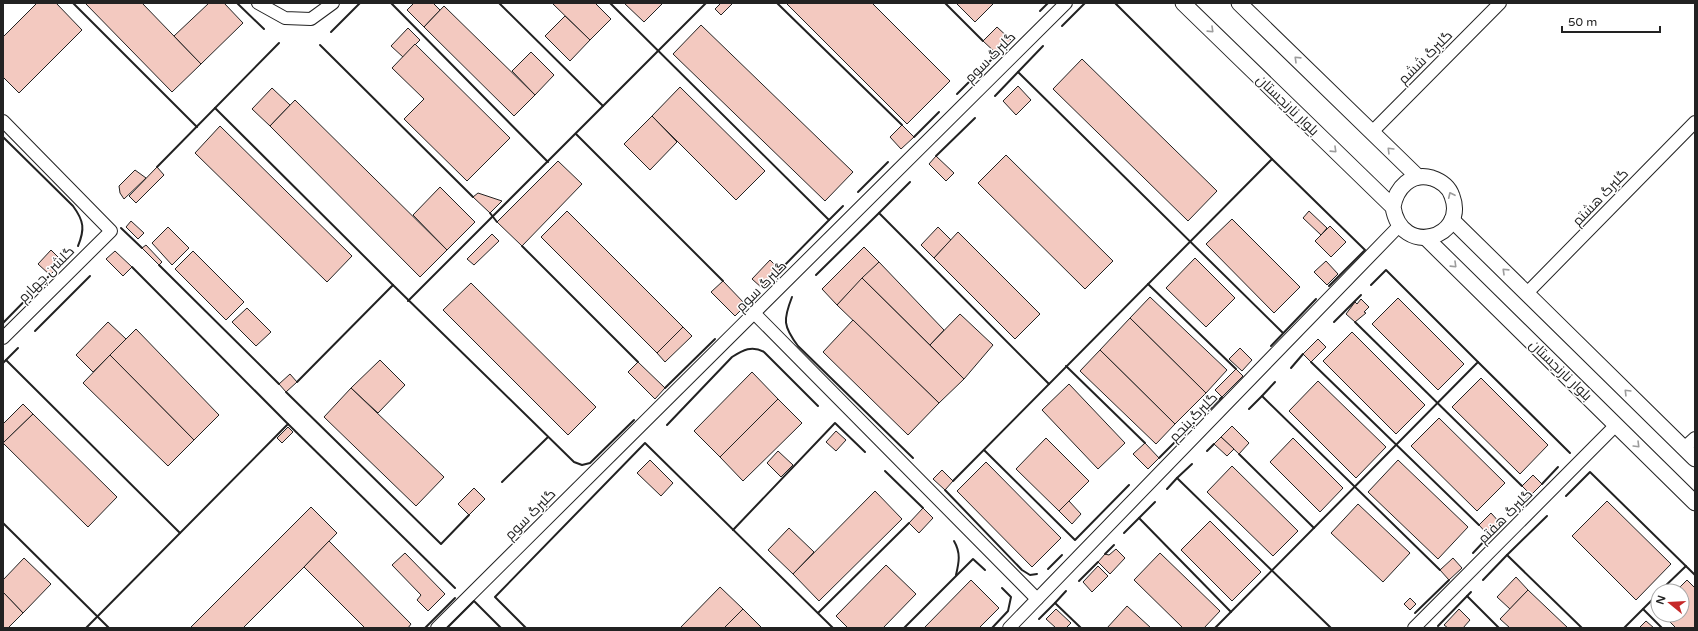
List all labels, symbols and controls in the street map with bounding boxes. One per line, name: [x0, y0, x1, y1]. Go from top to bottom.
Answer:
scale bar: [1562, 8, 1660, 34]
text: 50 m: [1568, 15, 1597, 29]
one-way arrow: [1206, 25, 1214, 33]
street label: گلبرگ ششم: [1395, 27, 1457, 89]
street label: گلبرگ سوم: [961, 28, 1020, 87]
one-way arrow: [1294, 57, 1302, 64]
street label: بلوار نارنجستان: [1253, 71, 1323, 139]
one-way arrow: [1329, 145, 1337, 153]
one-way arrow: [1387, 147, 1395, 155]
street label: گلبرگ هشتم: [1569, 165, 1633, 230]
one-way arrow: [1448, 192, 1456, 200]
street label: گلشن چهارم: [15, 243, 79, 307]
street label: گلبرگ سوم: [732, 257, 791, 316]
one-way arrow: [1449, 261, 1457, 268]
one-way arrow: [1502, 269, 1510, 276]
street label: بلوار نارنجستان: [1526, 336, 1596, 404]
street label: گلبرگ پنجم: [1166, 389, 1222, 446]
one-way arrow: [1624, 389, 1632, 397]
one-way arrow: [1632, 440, 1640, 448]
street label: گلبرگ سوم: [501, 485, 560, 544]
street label: گلبرگ هفتم: [1475, 486, 1537, 548]
north arrow: [1650, 583, 1690, 623]
text: N: [1653, 594, 1669, 606]

